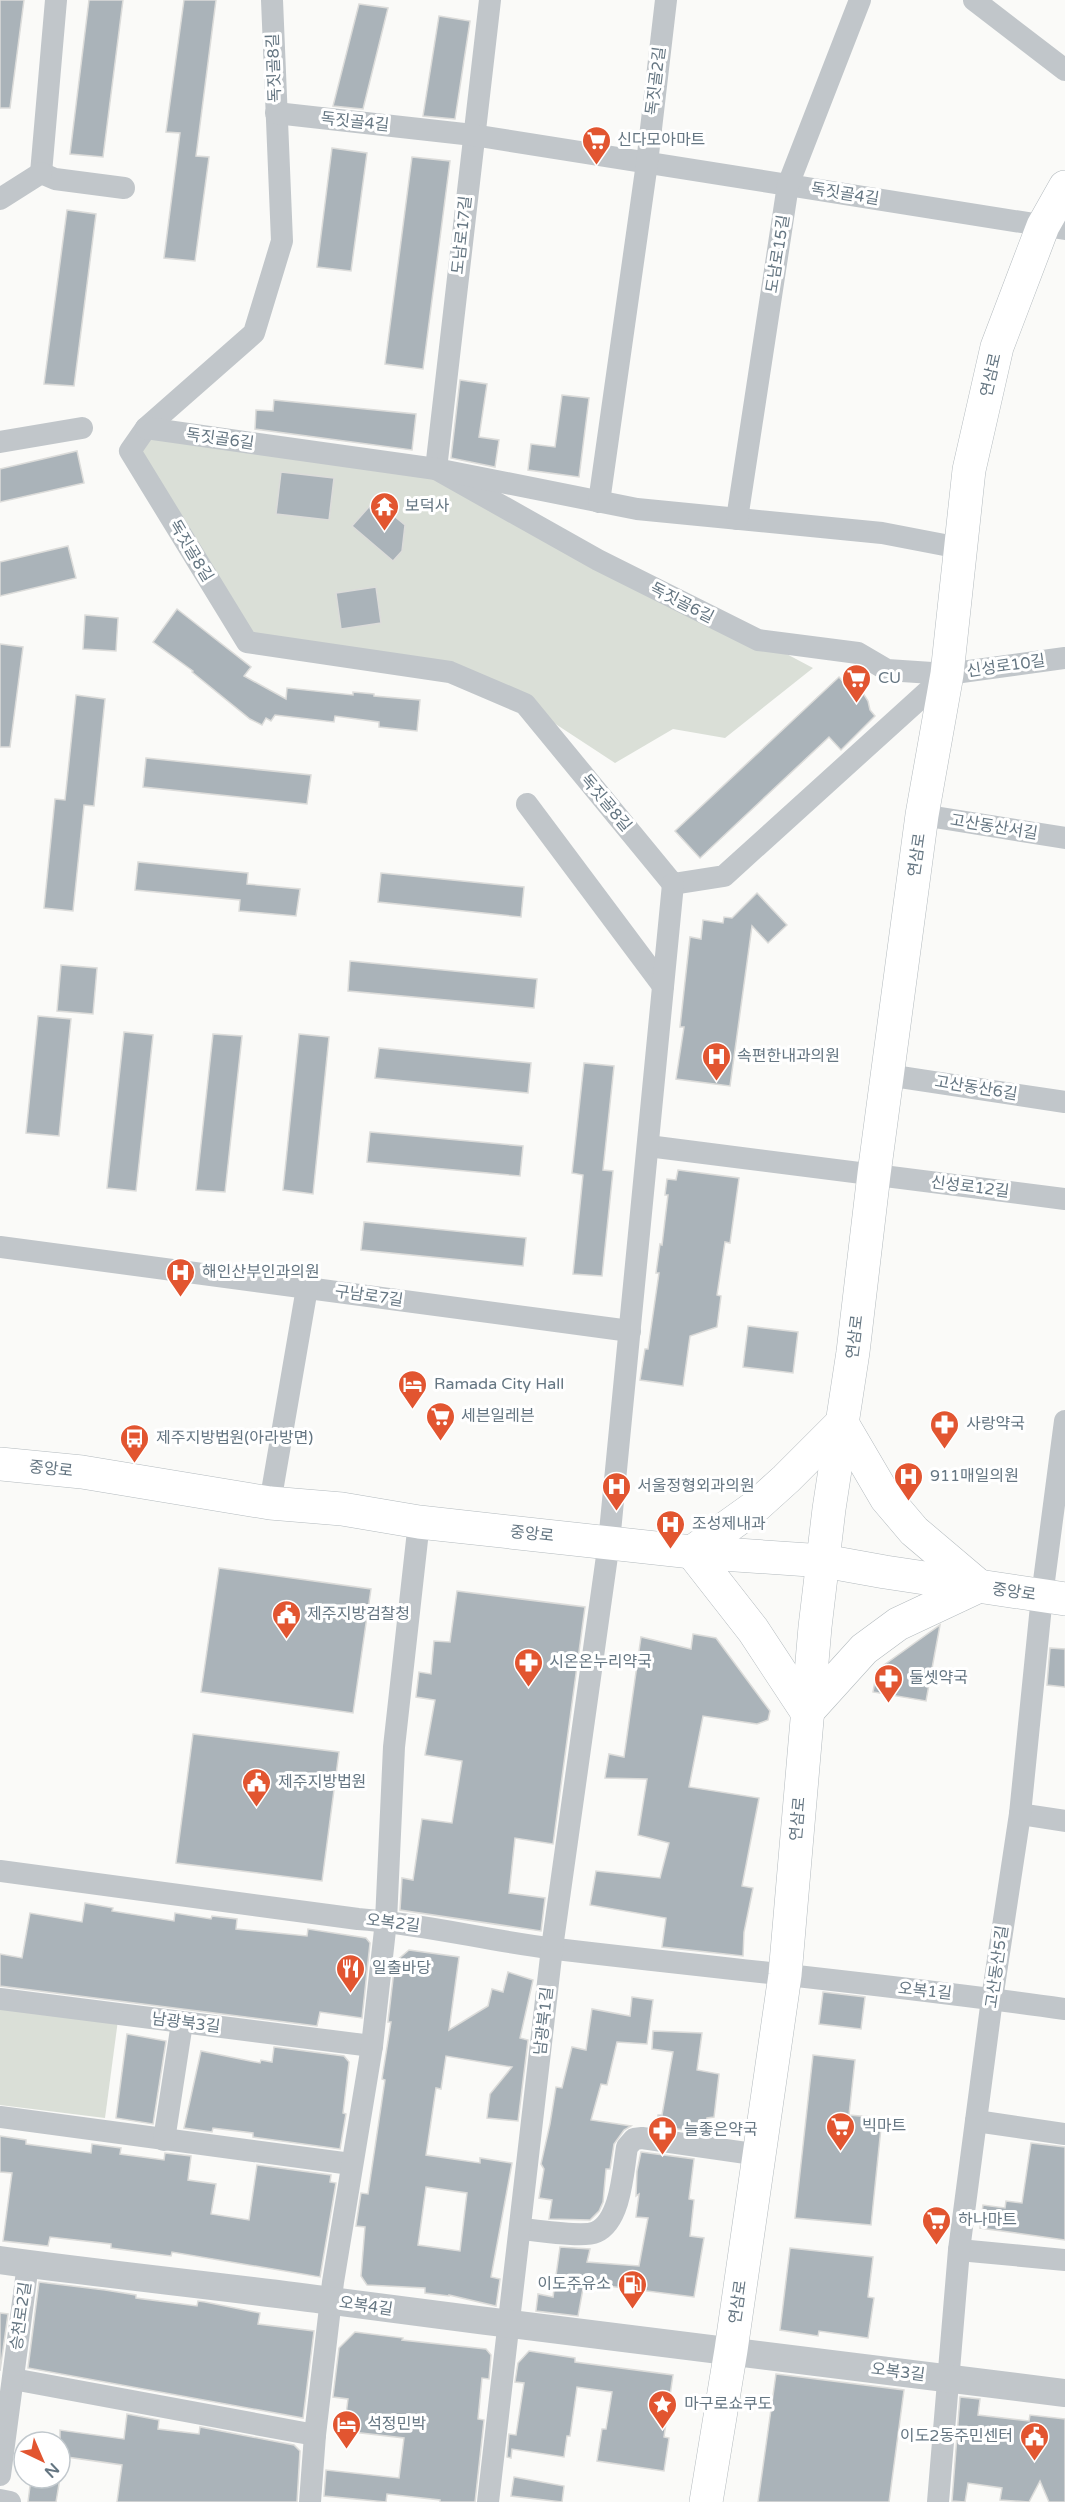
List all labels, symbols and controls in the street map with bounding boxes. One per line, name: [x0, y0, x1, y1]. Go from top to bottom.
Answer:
street label: 독짓골8길: [263, 33, 285, 103]
street label: 독짓골2길: [642, 46, 670, 116]
street label: 독짓골4길: [320, 108, 390, 136]
supermarket icon: 신다모아마트: [580, 124, 612, 166]
place label: 신다모아마트: [617, 130, 705, 150]
street label: 독짓골4길: [809, 179, 881, 209]
street label: 도남로17길: [448, 195, 476, 275]
street label: 도남로15길: [762, 213, 794, 295]
street label: 연삼로: [976, 351, 1006, 399]
street label: 독짓골6길: [184, 424, 256, 454]
temple icon: 보덕사: [368, 490, 400, 532]
place label: 보덕사: [405, 496, 449, 516]
street label: 독짓골8길: [165, 516, 217, 586]
street label: 독짓골6길: [647, 578, 717, 628]
street label: 신성로10길: [966, 651, 1046, 681]
supermarket icon: CU: [841, 662, 873, 704]
place label: CU: [878, 668, 901, 688]
street label: 독짓골8길: [576, 770, 636, 836]
street label: 고산동산서길: [949, 810, 1039, 844]
street label: 연삼로: [904, 831, 930, 878]
hospital icon: 속편한내과의원: [700, 1040, 732, 1082]
place label: 속편한내과의원: [737, 1046, 840, 1066]
street label: 고산동산6길: [933, 1072, 1019, 1104]
street label: 신성로12길: [930, 1172, 1010, 1202]
hospital icon: 해인산부인과의원: [165, 1256, 197, 1298]
place label: 해인산부인과의원: [202, 1262, 320, 1282]
street label: 구남로7길: [333, 1281, 405, 1311]
street label: 연삼로: [842, 1314, 868, 1360]
hotel icon: Ramada City Hall: [397, 1368, 429, 1410]
place label: Ramada City Hall: [434, 1374, 564, 1394]
supermarket icon: 세븐일레븐: [424, 1400, 456, 1442]
place label: 세븐일레븐: [461, 1406, 535, 1426]
pharmacy icon: 사랑약국: [929, 1408, 961, 1450]
place label: 사랑약국: [966, 1414, 1025, 1434]
bus stop icon: 제주지방법원(아라방면): [119, 1422, 151, 1464]
place label: 제주지방법원(아라방면): [156, 1428, 313, 1448]
street label: 중앙로: [28, 1457, 74, 1481]
hospital icon: 911매일의원: [893, 1460, 925, 1502]
place label: 911매일의원: [930, 1466, 1019, 1486]
hospital icon: 서울정형외과의원: [600, 1470, 632, 1512]
place label: 서울정형외과의원: [637, 1476, 755, 1496]
hospital icon: 조성제내과: [655, 1508, 687, 1550]
place label: 조성제내과: [692, 1514, 766, 1534]
street label: 중앙로: [509, 1522, 555, 1546]
street label: 중앙로: [991, 1579, 1038, 1605]
public building icon: 제주지방검찰청: [270, 1598, 302, 1640]
place label: 제주지방검찰청: [307, 1604, 410, 1624]
pharmacy icon: 시온온누리약국: [512, 1646, 544, 1688]
place label: 시온온누리약국: [549, 1652, 652, 1672]
pharmacy icon: 둘셋약국: [872, 1662, 904, 1704]
place label: 둘셋약국: [909, 1668, 968, 1688]
public building icon: 제주지방법원: [241, 1766, 273, 1808]
place label: 제주지방법원: [278, 1772, 366, 1792]
street label: 연삼로: [786, 1796, 810, 1842]
street label: 오복2길: [365, 1910, 421, 1936]
street label: 고산동산5길: [981, 1924, 1013, 2010]
restaurant icon: 일출바당: [335, 1952, 367, 1994]
place label: 일출바당: [372, 1958, 431, 1978]
street label: 오복1길: [897, 1978, 953, 2004]
street label: 남광북1길: [530, 1986, 558, 2056]
street label: 남광북3길: [151, 2009, 221, 2037]
supermarket icon: 빅마트: [825, 2110, 857, 2152]
pharmacy icon: 늘좋은약국: [647, 2114, 679, 2156]
place label: 빅마트: [862, 2116, 906, 2136]
place label: 늘좋은약국: [684, 2120, 758, 2140]
supermarket icon: 하나마트: [921, 2204, 953, 2246]
place label: 하나마트: [958, 2210, 1017, 2230]
fuel station icon: 이도주유소: [616, 2268, 648, 2310]
place label: 이도주유소: [537, 2274, 611, 2294]
street label: 연삼로: [725, 2278, 751, 2325]
street label: 승천로2길: [6, 2280, 36, 2352]
street label: 오복4길: [338, 2292, 394, 2320]
street label: 오복3길: [870, 2359, 926, 2385]
place icon: 마구로쇼쿠도: [647, 2388, 679, 2430]
place label: 마구로쇼쿠도: [684, 2394, 773, 2414]
hotel icon: 석정민박: [330, 2408, 362, 2450]
place label: 석정민박: [367, 2414, 426, 2434]
public building icon: 이도2동주민센터: [1018, 2420, 1050, 2462]
place label: 이도2동주민센터: [900, 2426, 1013, 2446]
north arrow: [12, 2430, 72, 2490]
text: N: [40, 2458, 63, 2482]

